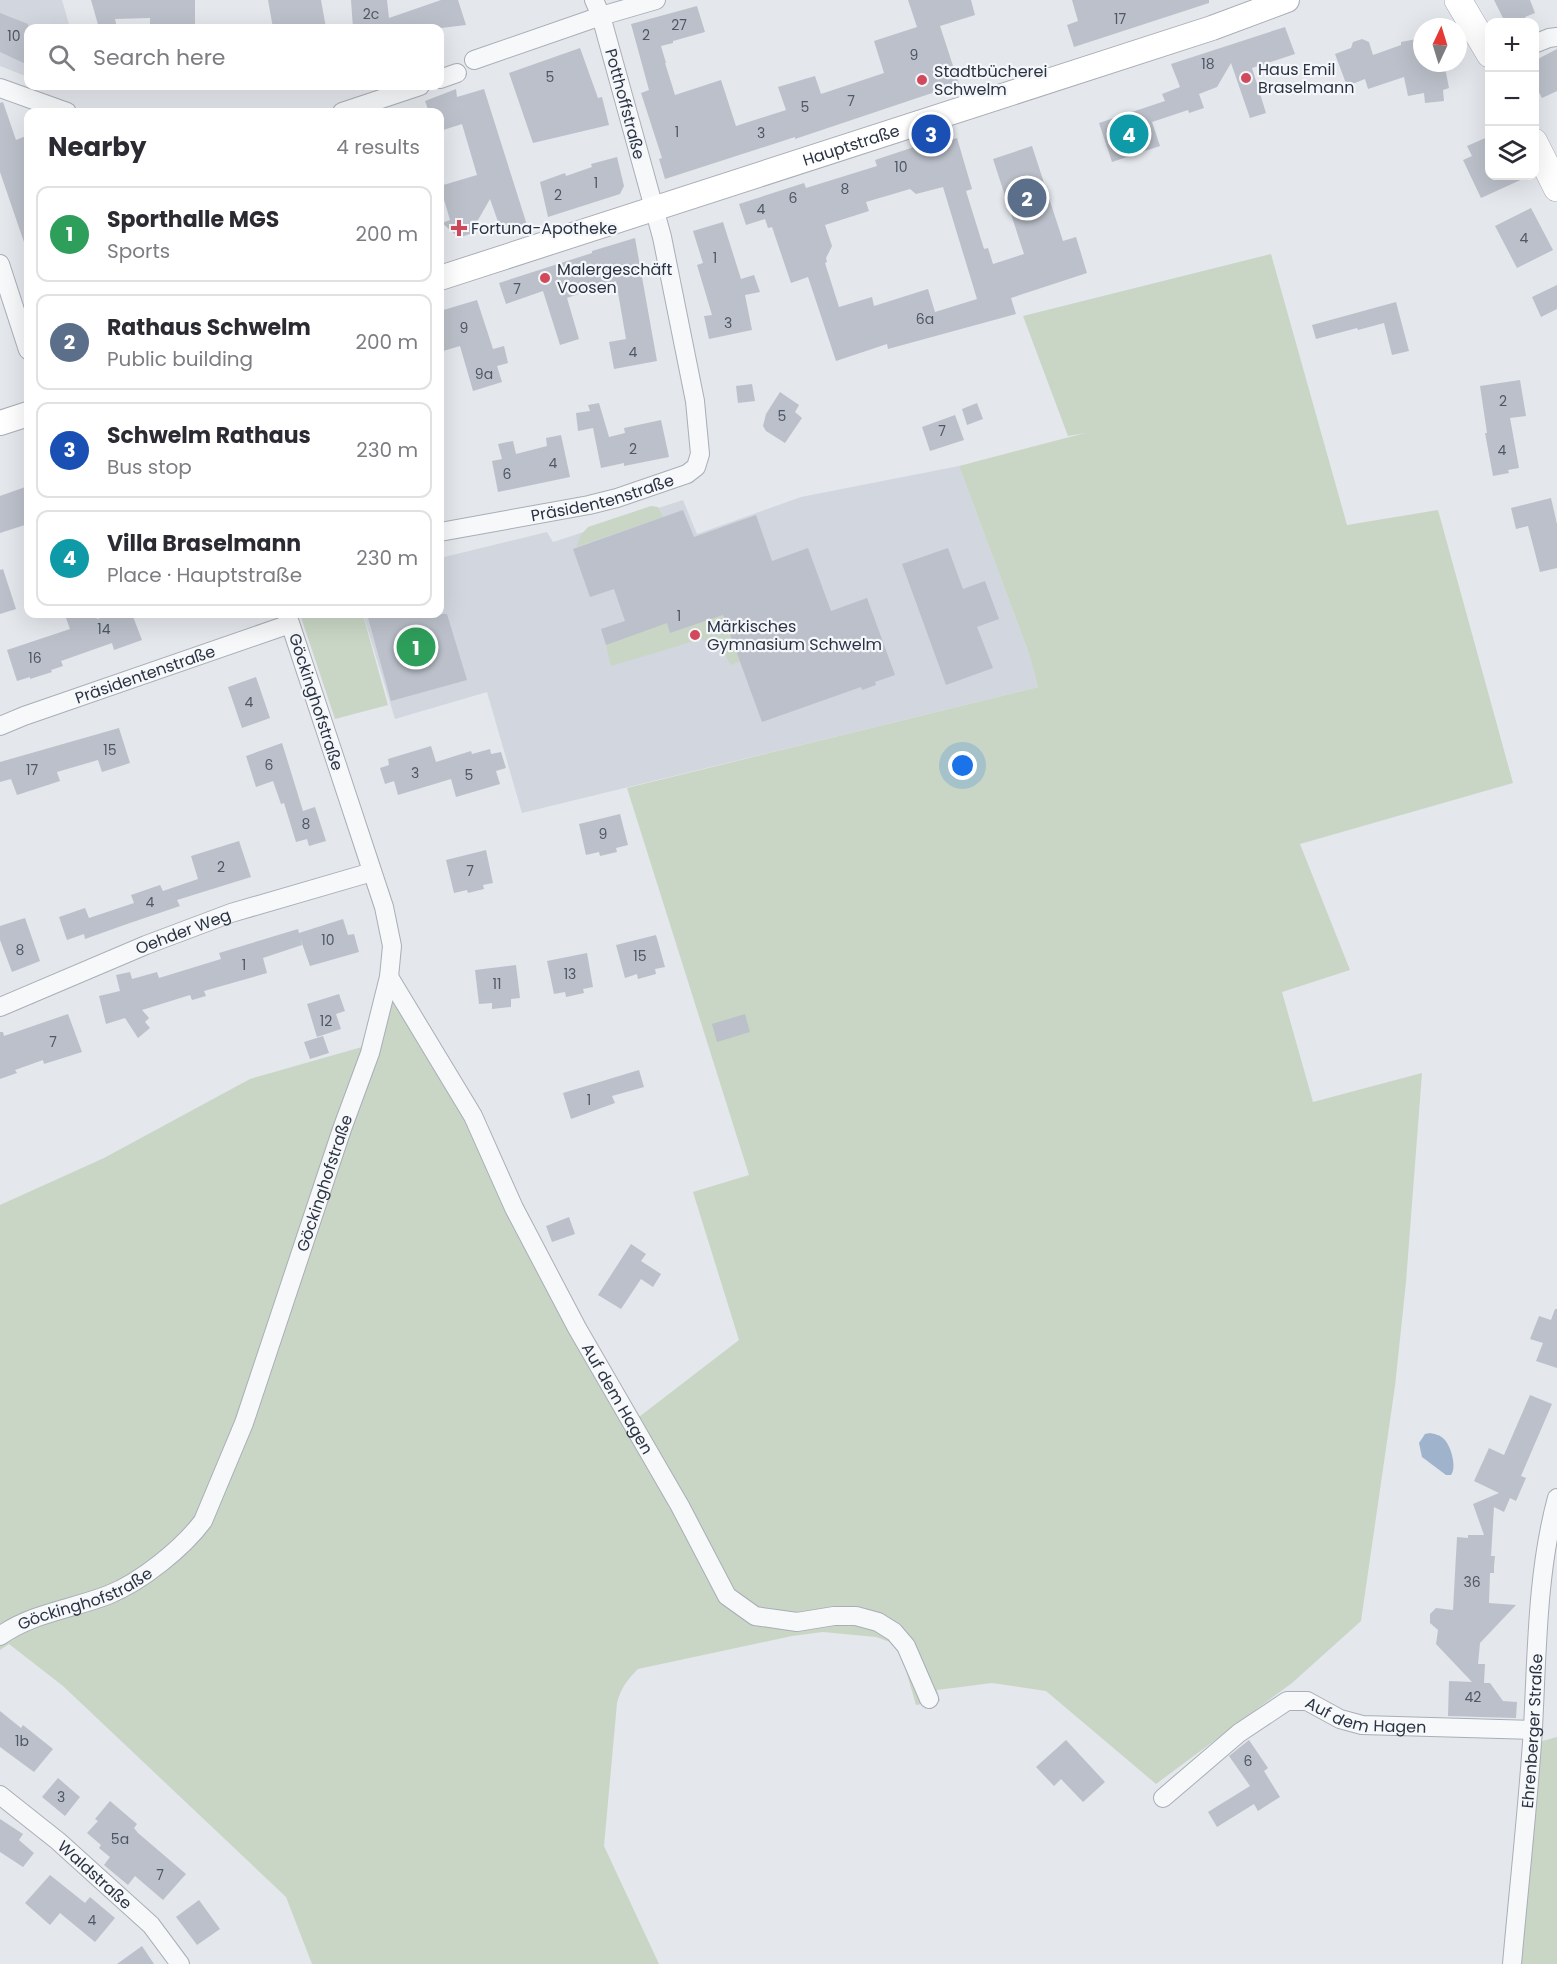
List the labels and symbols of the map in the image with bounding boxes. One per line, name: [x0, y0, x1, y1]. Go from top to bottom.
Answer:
house number: 2c: [363, 4, 379, 24]
house number: 17: [1114, 9, 1126, 29]
house number: 27: [671, 15, 687, 35]
north arrow: [1413, 18, 1467, 72]
house number: 2: [642, 25, 650, 45]
house number: 10: [7, 26, 21, 46]
house number: 9: [910, 45, 918, 65]
street label: Potthoffstraße: [599, 46, 651, 162]
house number: 18: [1201, 54, 1215, 74]
place label: Haus Emil Braselmann: [1258, 58, 1355, 99]
place label: Stadtbücherei Schwelm: [934, 60, 1047, 101]
house number: 5: [546, 67, 554, 87]
marker: Haus Emil Braselmann: [1239, 71, 1253, 85]
marker: Stadtbücherei Schwelm: [915, 73, 929, 87]
house number: 7: [847, 91, 855, 111]
house number: 5: [801, 97, 809, 117]
pin: 3: [912, 112, 950, 156]
pin: 4: [1110, 112, 1148, 156]
street label: Hauptstraße: [800, 118, 902, 171]
house number: 1: [675, 122, 679, 142]
house number: 3: [757, 123, 765, 143]
house number: 10: [894, 157, 908, 177]
house number: 1: [594, 173, 598, 193]
pin: 2: [1008, 176, 1046, 220]
house number: 8: [841, 179, 850, 199]
house number: 2: [554, 185, 562, 205]
house number: 6: [789, 188, 798, 208]
house number: 4: [757, 199, 766, 219]
place label: Fortuna-Apotheke: [471, 217, 617, 240]
marker: Fortuna-Apotheke: [452, 221, 466, 235]
house number: 4: [1520, 228, 1529, 248]
house number: 1: [713, 248, 717, 268]
place label: Malergeschäft Voosen: [557, 258, 673, 299]
marker: Malergeschäft Voosen: [538, 271, 552, 285]
house number: 7: [513, 279, 521, 299]
house number: 6a: [916, 309, 934, 329]
house number: 3: [724, 313, 732, 333]
house number: 9: [460, 318, 468, 338]
house number: 4: [629, 342, 638, 362]
house number: 9a: [475, 364, 493, 384]
house number: 2: [1499, 391, 1507, 411]
house number: 5: [778, 406, 786, 426]
house number: 7: [938, 421, 946, 441]
house number: 2: [629, 439, 637, 459]
house number: 4: [1498, 440, 1507, 460]
house number: 4: [549, 453, 558, 473]
house number: 6: [503, 464, 512, 484]
street label: Präsidentenstraße: [529, 468, 677, 527]
house number: 1: [677, 606, 681, 626]
place label: Märkisches Gymnasium Schwelm: [707, 615, 882, 656]
house number: 14: [97, 619, 111, 639]
pin: 1: [396, 624, 436, 670]
marker: Märkisches Gymnasium Schwelm: [688, 628, 702, 642]
street label: Göckinghofstraße: [283, 630, 349, 774]
street label: Präsidentenstraße: [72, 639, 218, 709]
house number: 16: [28, 648, 42, 668]
house number: 4: [245, 692, 254, 712]
house number: 15: [103, 740, 117, 760]
your location: [948, 751, 977, 780]
house number: 6: [265, 755, 274, 775]
house number: 17: [26, 760, 38, 780]
house number: 3: [411, 763, 419, 783]
house number: 5: [465, 765, 473, 785]
house number: 8: [302, 814, 311, 834]
house number: 9: [599, 824, 607, 844]
house number: 2: [217, 857, 225, 877]
house number: 7: [466, 861, 474, 881]
house number: 4: [146, 892, 155, 912]
street label: Oehder Weg: [132, 903, 234, 960]
house number: 10: [321, 930, 335, 950]
house number: 8: [16, 940, 25, 960]
house number: 15: [633, 946, 647, 966]
house number: 1: [242, 955, 246, 975]
house number: 13: [564, 964, 576, 984]
house number: 11: [493, 974, 501, 994]
house number: 12: [320, 1011, 332, 1031]
house number: 7: [49, 1032, 57, 1052]
house number: 1: [587, 1090, 591, 1110]
street label: Göckinghofstraße: [290, 1111, 358, 1254]
street label: Auf dem Hagen: [576, 1339, 659, 1458]
street label: Göckinghofstraße: [14, 1562, 157, 1635]
house number: 36: [1463, 1572, 1481, 1592]
street label: Ehrenberger Straße: [1515, 1653, 1548, 1809]
house number: 42: [1465, 1687, 1481, 1707]
street label: Auf dem Hagen: [1301, 1691, 1427, 1738]
house number: 1b: [15, 1731, 29, 1751]
house number: 6: [1244, 1751, 1253, 1771]
house number: 3: [57, 1787, 65, 1807]
house number: 5a: [111, 1829, 129, 1849]
street label: Waldstraße: [53, 1835, 137, 1914]
house number: 7: [156, 1865, 164, 1885]
house number: 4: [88, 1910, 97, 1930]

